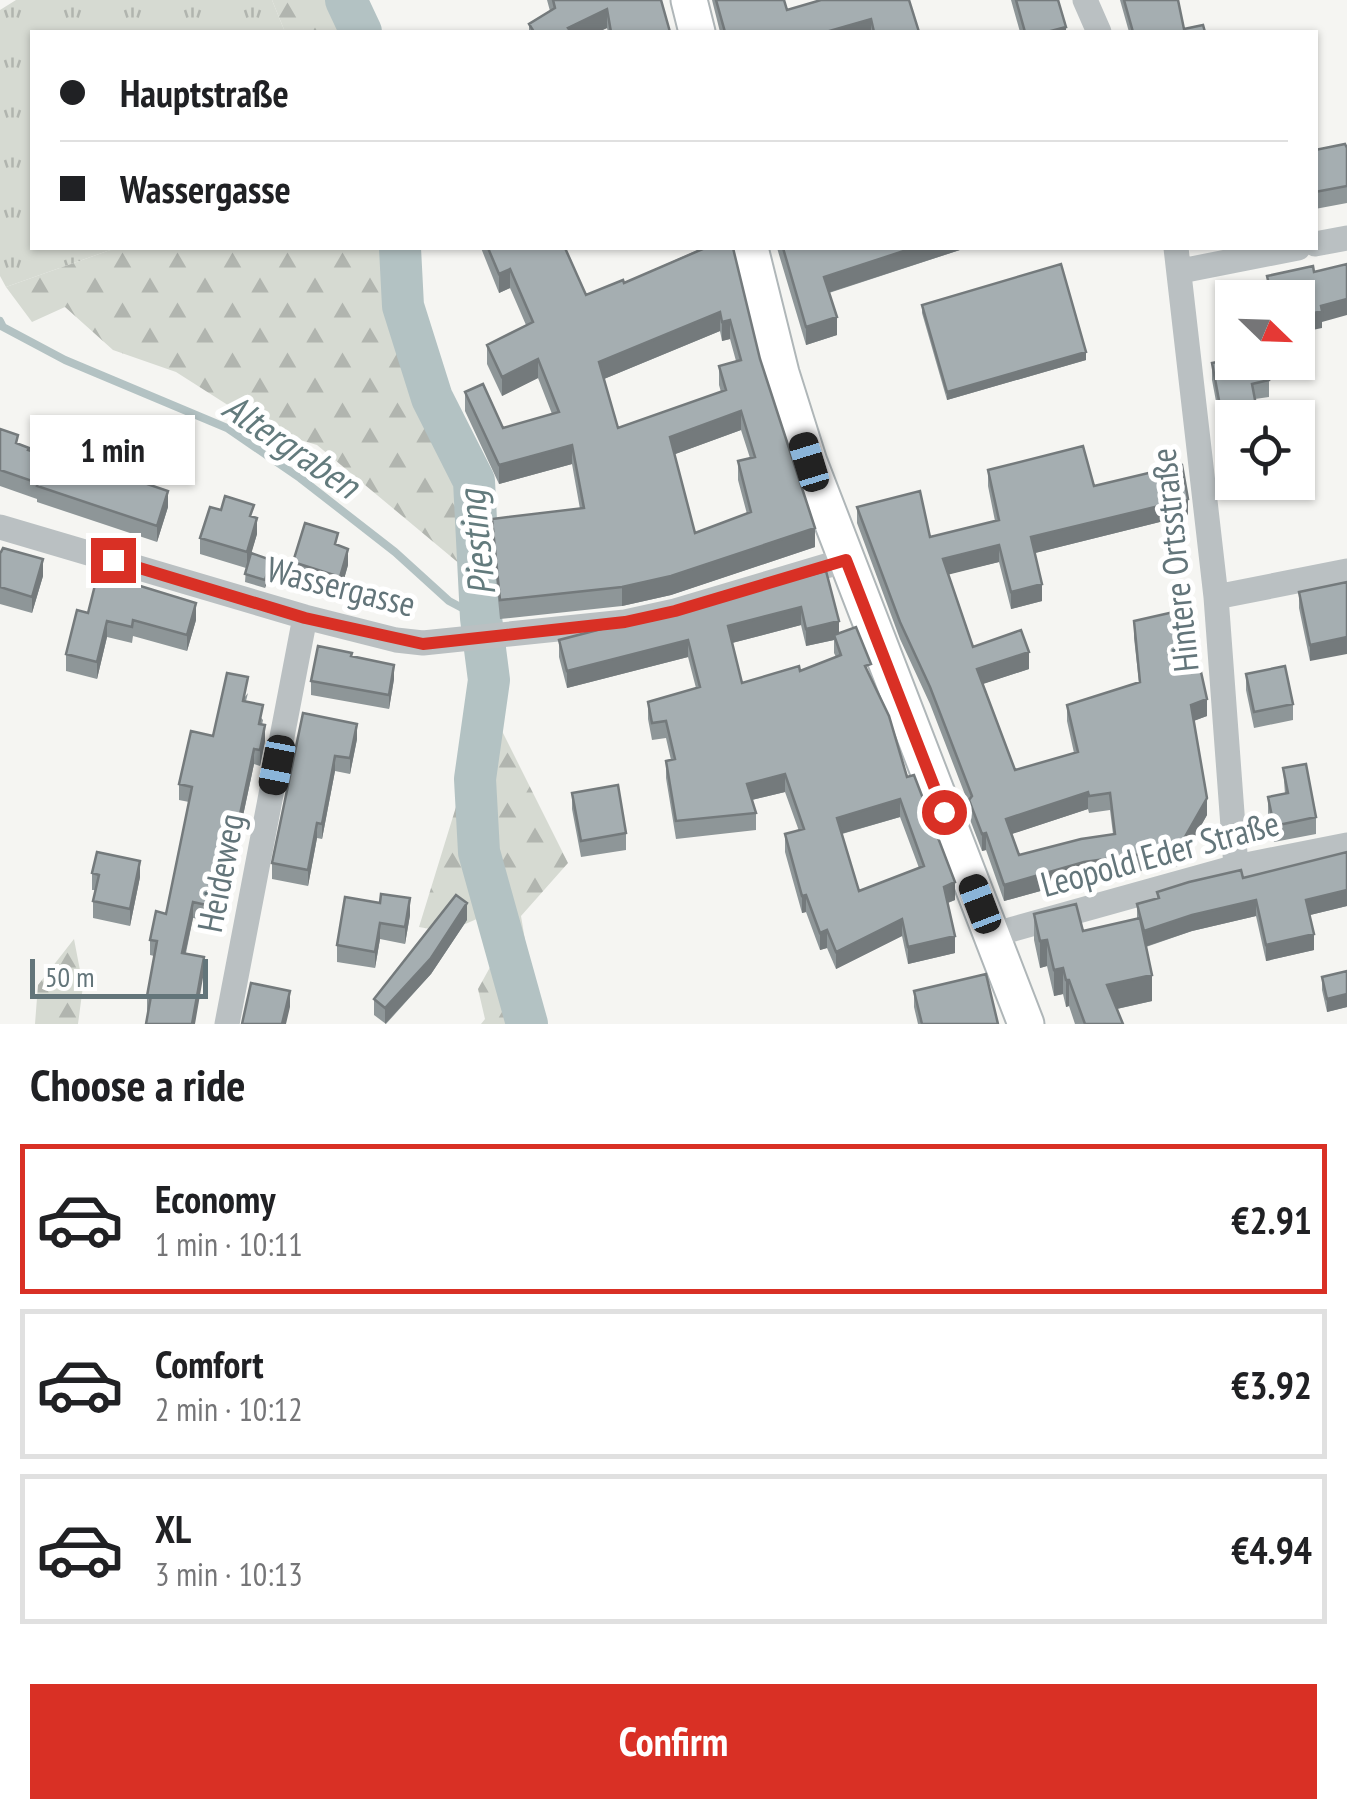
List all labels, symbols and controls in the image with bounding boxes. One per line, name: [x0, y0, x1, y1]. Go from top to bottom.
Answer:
text: Hauptstraße: [120, 68, 289, 117]
text: Wassergasse: [120, 164, 291, 213]
north arrow: [1215, 280, 1315, 380]
map controls: [1215, 280, 1315, 500]
water label: Altergraben: [214, 381, 371, 509]
button: locate: [1215, 400, 1315, 500]
callout: 1 min: [31, 415, 196, 485]
text: 1 min: [80, 429, 145, 471]
car: [786, 429, 832, 495]
street label: Hintere Ortsstraße: [1139, 446, 1209, 674]
water label: Piesting: [445, 485, 505, 598]
route end: [91, 538, 136, 583]
street label: Wassergasse: [262, 545, 420, 627]
car: [257, 733, 297, 797]
route start: [922, 790, 967, 835]
street label: Leopold Eder Straße: [1036, 799, 1284, 907]
street label: Heideweg: [186, 810, 254, 936]
car: [955, 871, 1005, 937]
scale bar: [30, 954, 208, 998]
text: 50 m: [45, 958, 94, 995]
text: Choose a ride: [30, 1055, 245, 1113]
icon: car: [35, 1174, 125, 1264]
text: Economy: [155, 1174, 275, 1223]
text: €2.91: [1231, 1195, 1312, 1244]
text: 1 min · 10:11: [155, 1223, 303, 1265]
icon: car: [35, 1339, 125, 1429]
text: Comfort: [155, 1339, 264, 1388]
text: €3.92: [1231, 1360, 1312, 1409]
text: 2 min · 10:12: [155, 1388, 303, 1430]
icon: car: [35, 1504, 125, 1594]
text: XL: [155, 1504, 191, 1553]
text: €4.94: [1231, 1525, 1312, 1574]
text: 3 min · 10:13: [155, 1553, 303, 1595]
button: Confirm: [30, 1684, 1317, 1799]

